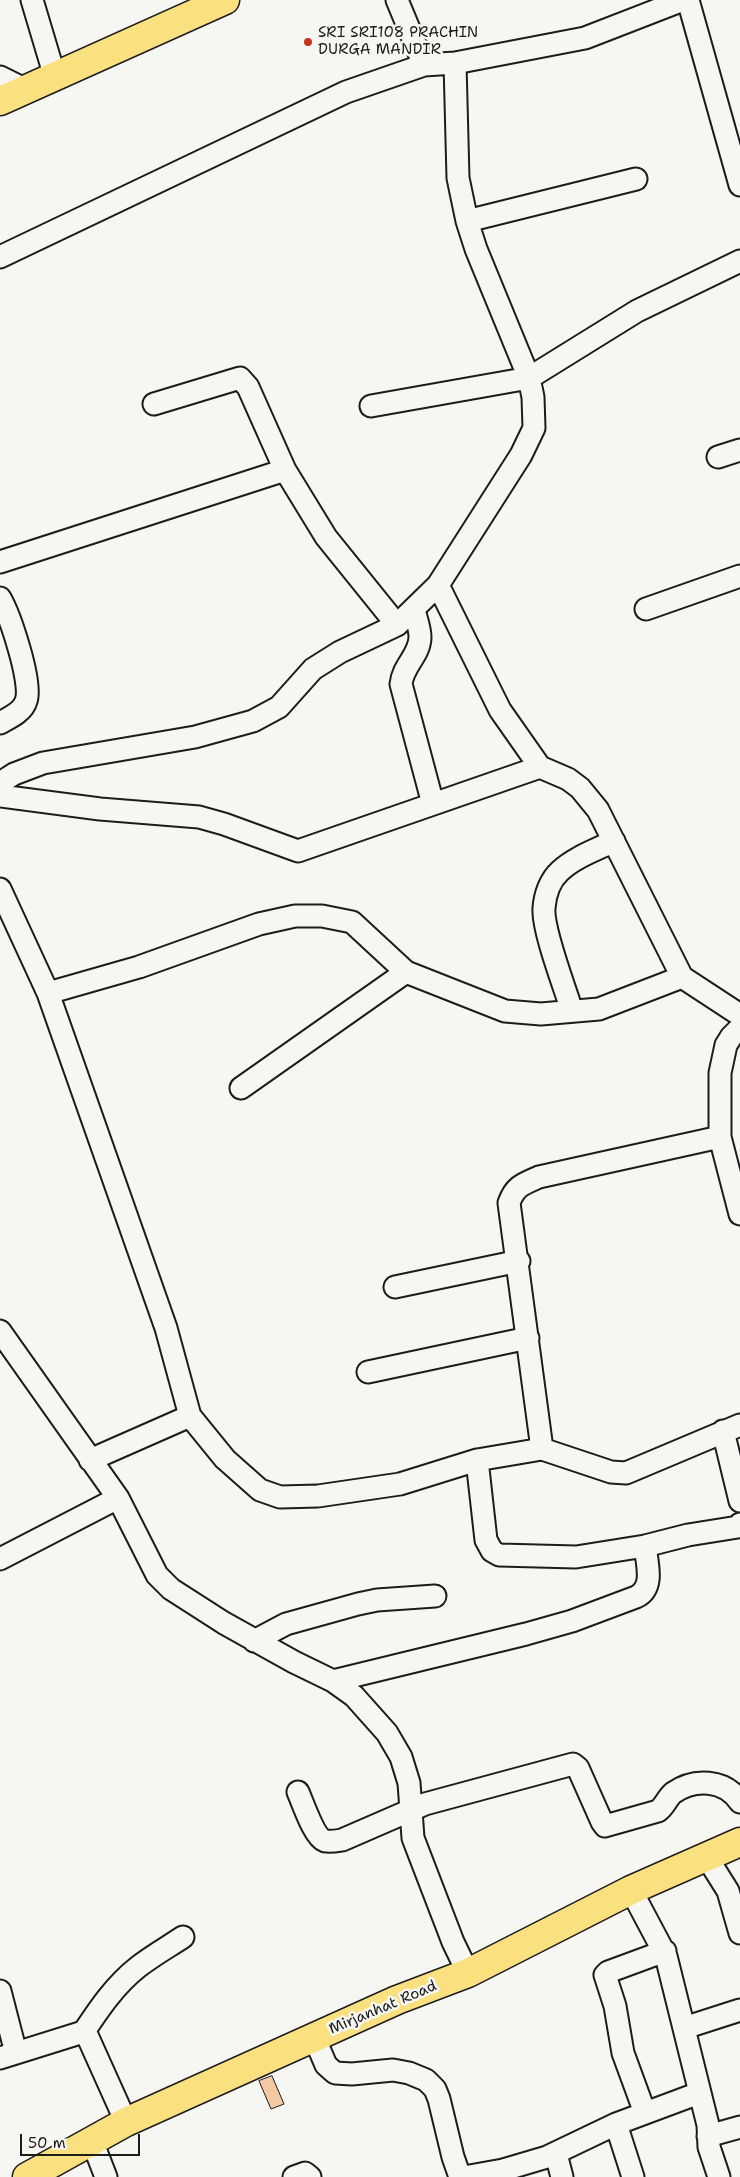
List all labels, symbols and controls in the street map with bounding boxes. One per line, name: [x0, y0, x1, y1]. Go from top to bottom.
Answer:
place label: SRI SRI108 PRACHIN DURGA MANDIR: [318, 24, 478, 59]
marker: SRI SRI108 PRACHIN DURGA MANDIR: [302, 36, 314, 48]
street label: Mirjanhat Road: [326, 1977, 440, 2039]
scale bar: [22, 2124, 142, 2156]
text: 50 m: [28, 2133, 66, 2153]

